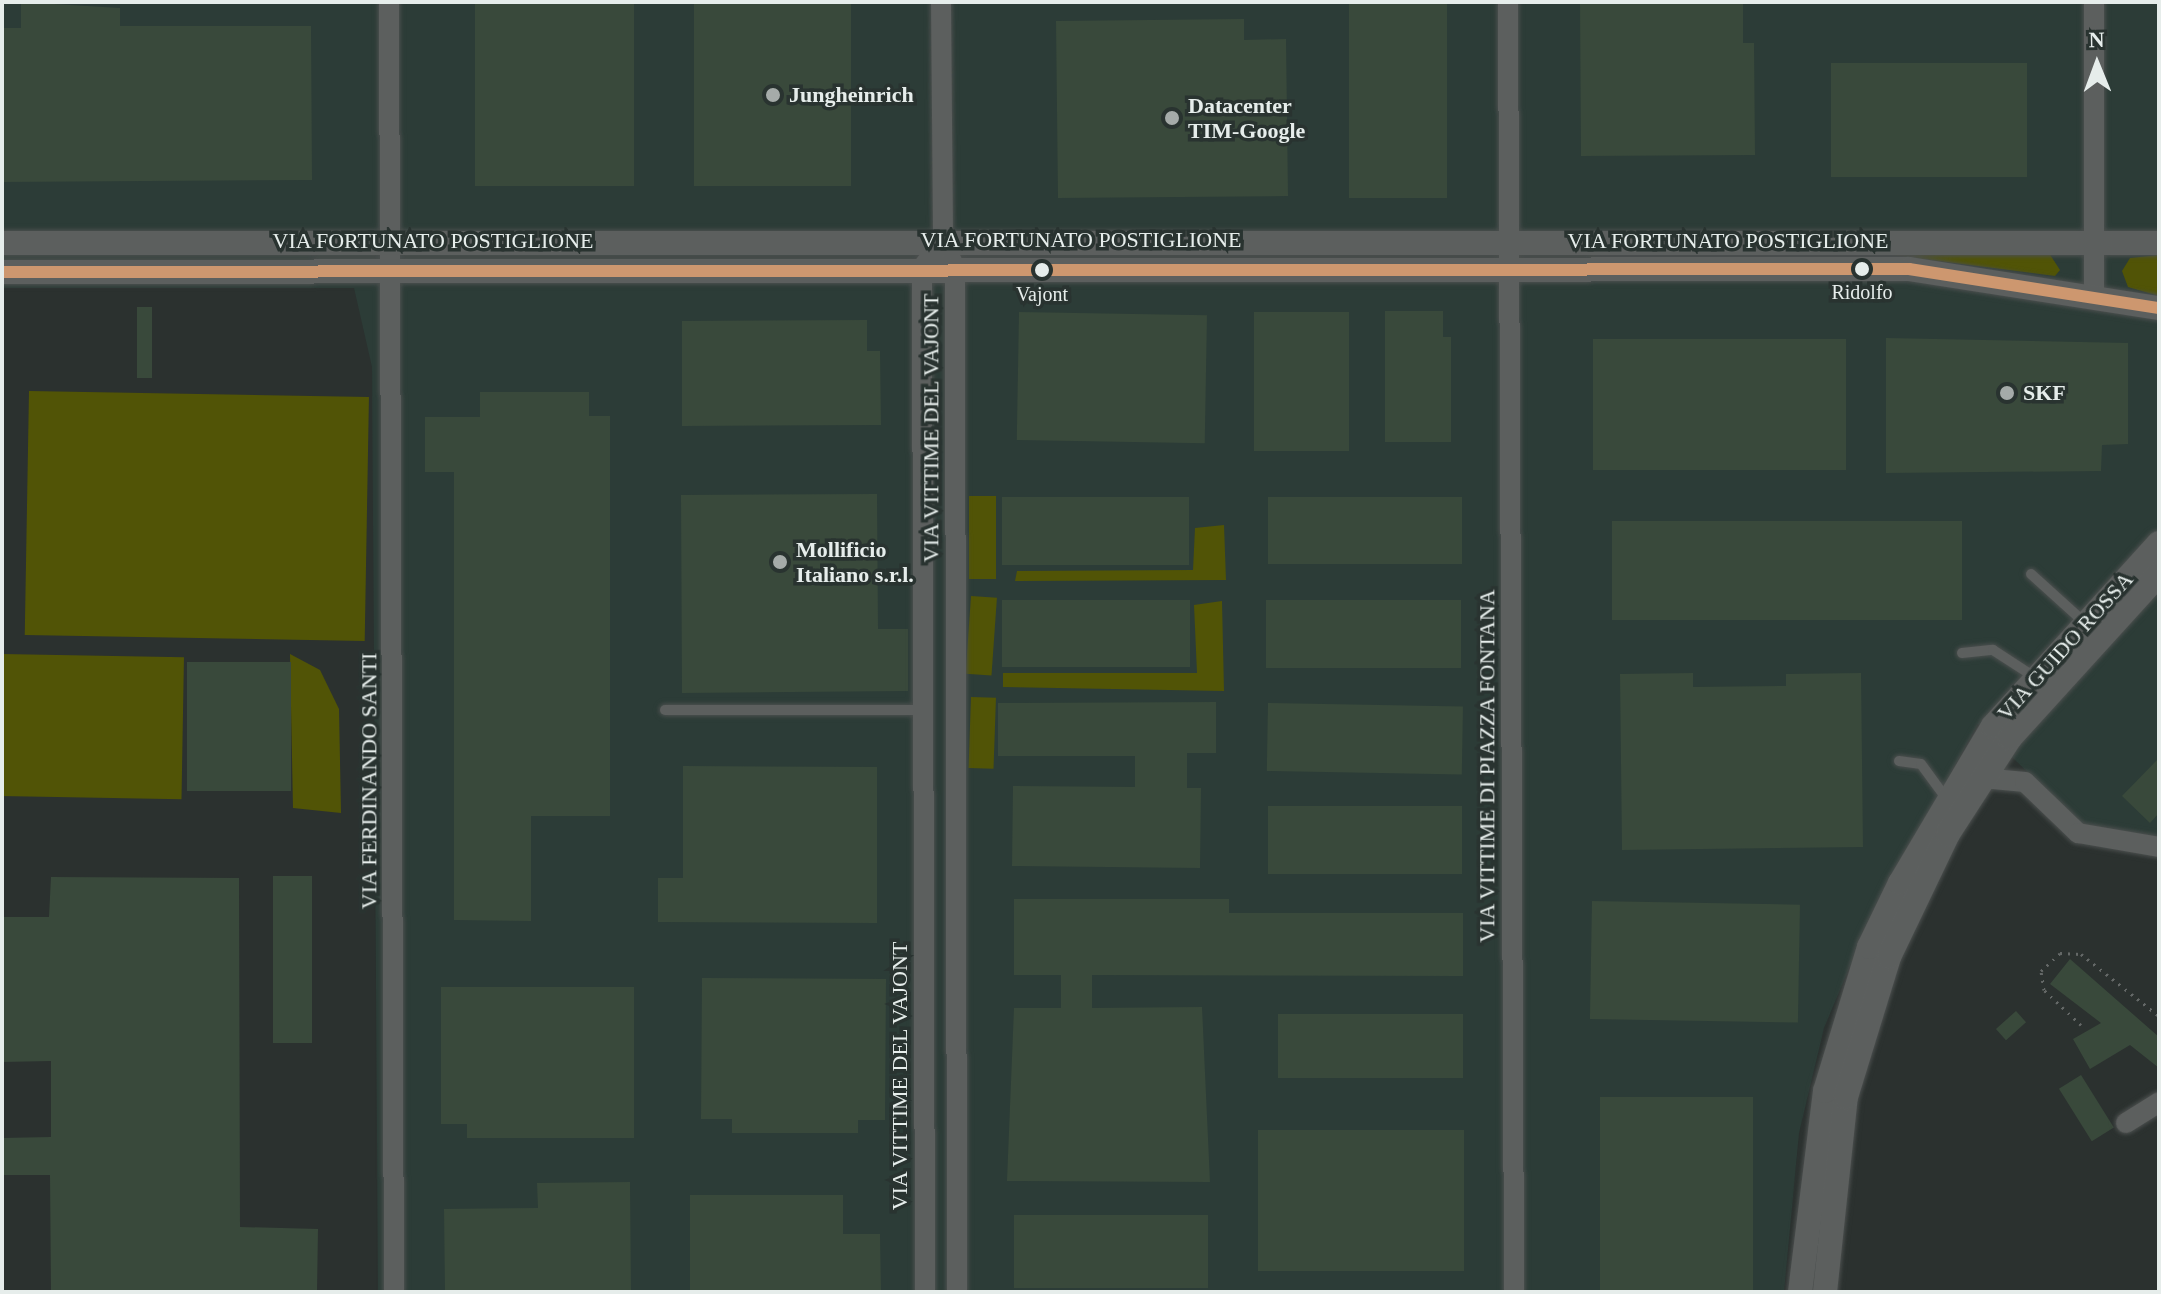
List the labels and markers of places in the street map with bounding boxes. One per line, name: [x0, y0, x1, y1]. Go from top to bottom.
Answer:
place label: Jungheinrich: [789, 82, 914, 108]
marker: Jungheinrich: [764, 86, 782, 104]
place label: Datacenter TIM-Google: [1188, 92, 1305, 144]
marker: Datacenter TIM-Google: [1163, 109, 1181, 127]
marker: Ridolfo: [1854, 261, 1870, 277]
marker: Vajont: [1034, 262, 1050, 278]
place label: Ridolfo: [1831, 280, 1893, 304]
place label: Vajont: [1016, 282, 1068, 306]
place label: SKF: [2023, 380, 2066, 406]
marker: SKF: [1998, 384, 2016, 402]
place label: Mollificio Italiano s.r.l.: [796, 536, 914, 588]
marker: Mollificio Italiano s.r.l.: [771, 553, 789, 571]

